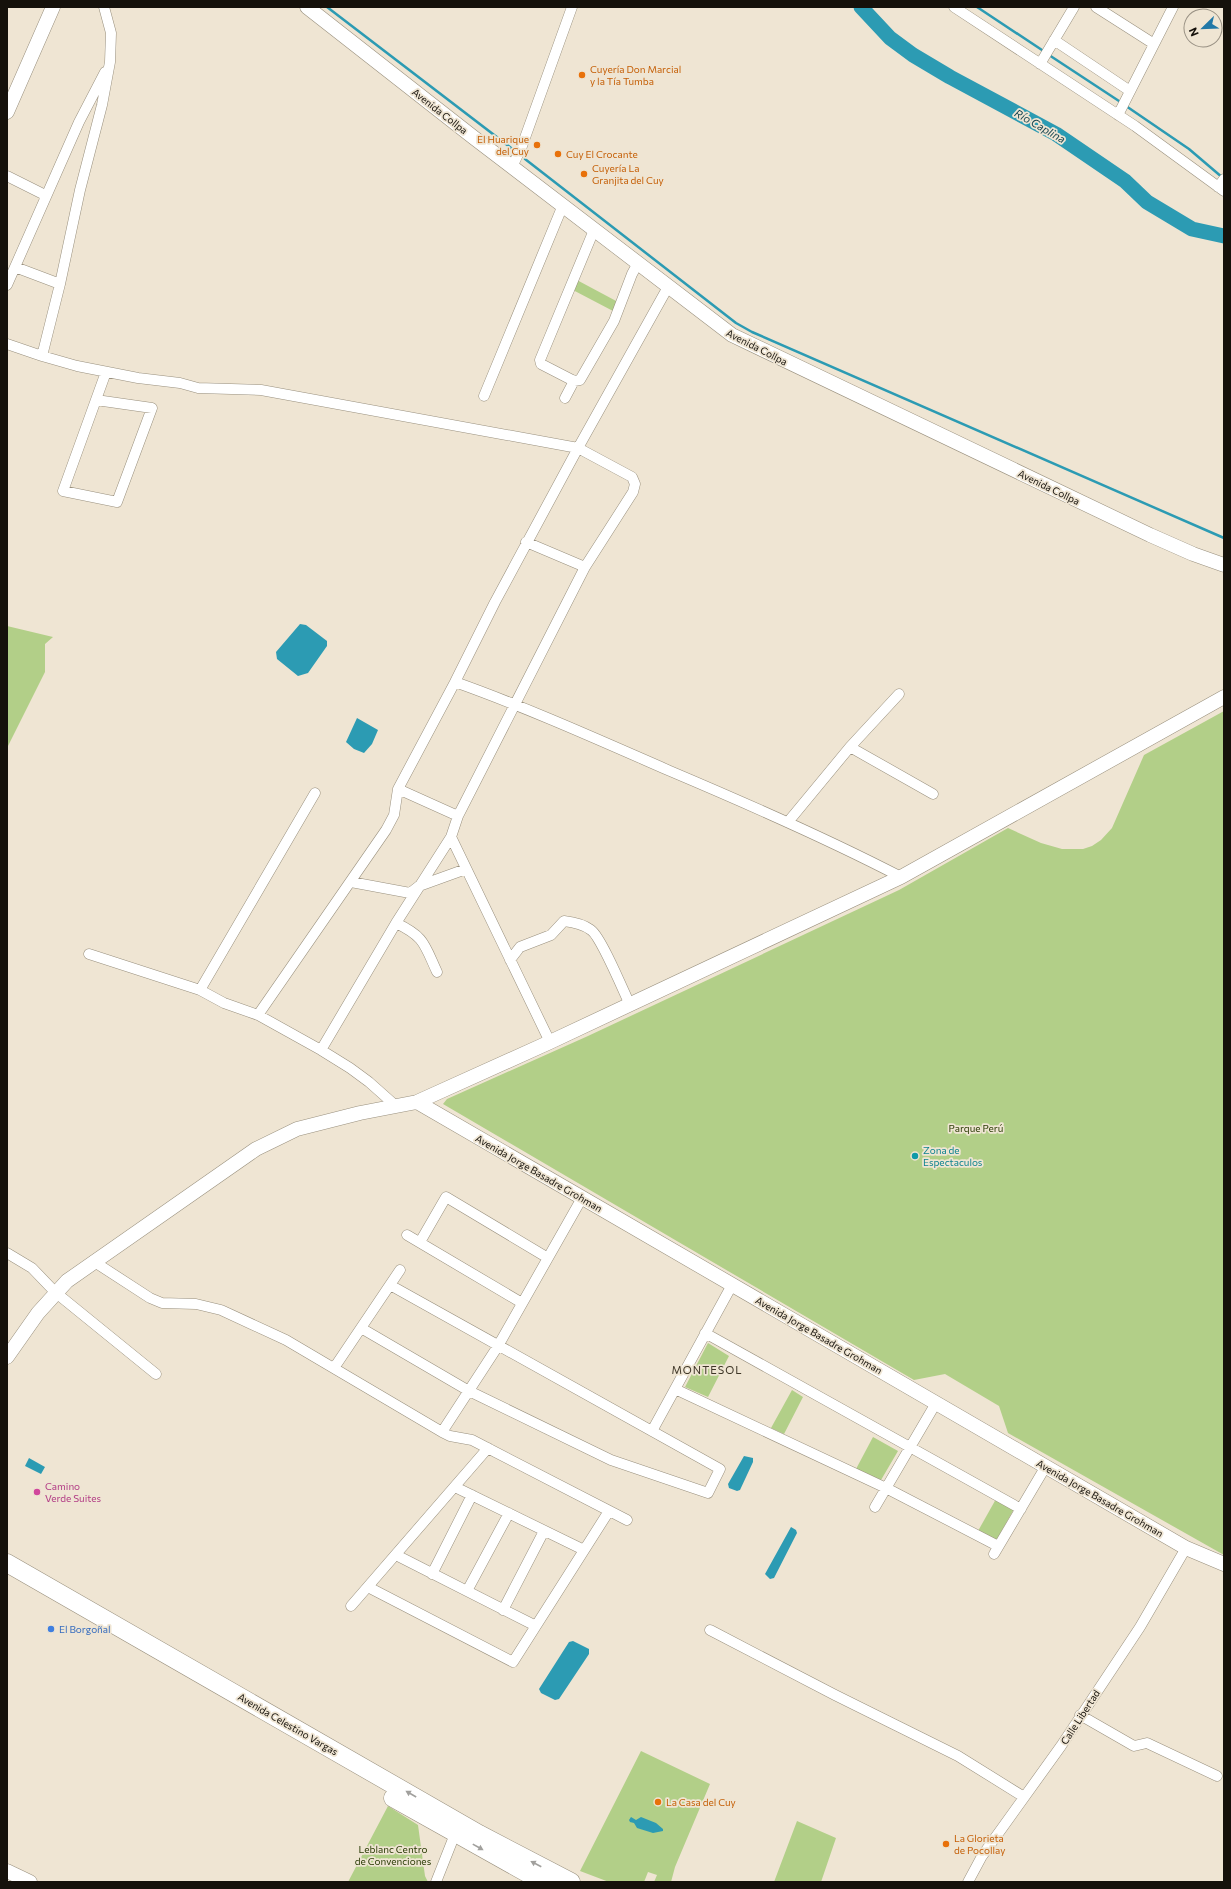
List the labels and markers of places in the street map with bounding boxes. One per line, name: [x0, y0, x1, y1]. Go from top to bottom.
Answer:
place label: Cuyería Don Marcial y la Tía Tumba: [590, 63, 681, 87]
marker: Cuyería Don Marcial y la Tía Tumba: [577, 70, 587, 80]
place label: El Huarique del Cuy: [477, 133, 529, 157]
marker: El Huarique del Cuy: [532, 140, 542, 150]
place label: Cuy El Crocante: [566, 148, 638, 160]
marker: Cuy El Crocante: [553, 149, 563, 159]
place label: Cuyería La Granjita del Cuy: [592, 162, 664, 186]
marker: Cuyería La Granjita del Cuy: [579, 169, 589, 179]
place label: Zona de Espectaculos: [923, 1144, 983, 1168]
marker: Zona de Espectaculos: [910, 1151, 920, 1161]
place label: Camino Verde Suites: [45, 1480, 102, 1504]
marker: Camino Verde Suites: [32, 1487, 42, 1497]
place label: El Borgoñal: [59, 1623, 111, 1635]
marker: El Borgoñal: [46, 1624, 56, 1634]
place label: La Casa del Cuy: [666, 1796, 736, 1808]
marker: La Casa del Cuy: [653, 1797, 663, 1807]
place label: La Glorieta de Pocollay: [954, 1832, 1005, 1856]
marker: La Glorieta de Pocollay: [941, 1839, 951, 1849]

